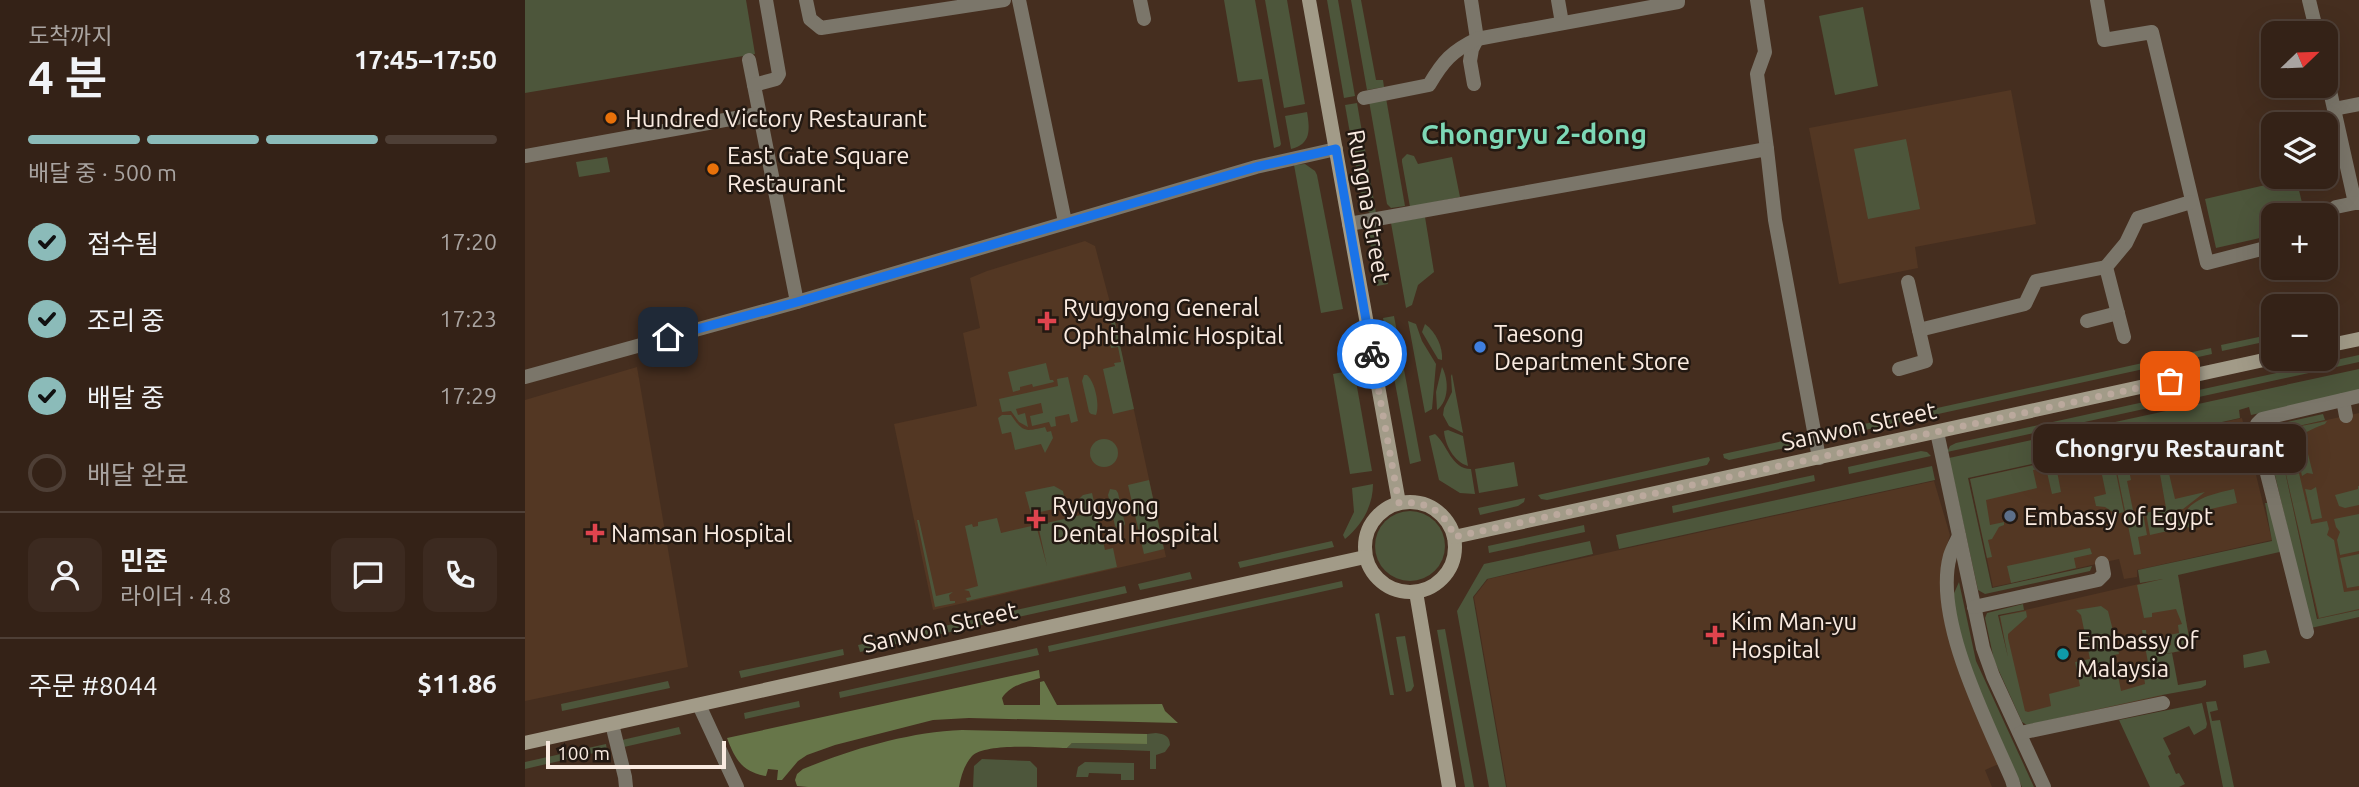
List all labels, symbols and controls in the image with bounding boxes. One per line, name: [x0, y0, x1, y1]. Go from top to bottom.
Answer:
north arrow: [2261, 21, 2338, 98]
map controls: [2261, 21, 2338, 371]
text: 도착까지: [28, 23, 113, 48]
text: 17:45–17:50: [354, 45, 497, 74]
text: 4 분: [28, 51, 107, 103]
place label: Hundred Victory Restaurant: [625, 105, 927, 132]
marker: Hundred Victory Restaurant: [603, 110, 619, 126]
button: layers: [2261, 112, 2338, 189]
district label: Chongryu 2-dong: [1421, 118, 1647, 149]
street label: Rungna Street: [1342, 127, 1396, 285]
place label: East Gate Square Restaurant: [727, 142, 909, 197]
text: 배달 중 · 500 m: [28, 160, 177, 185]
marker: East Gate Square Restaurant: [705, 161, 721, 177]
button: +: [2261, 203, 2338, 280]
icon: check: [28, 223, 66, 261]
text: 접수됨: [87, 229, 159, 258]
text: 17:20: [439, 229, 497, 254]
place label: Ryugyong General Ophthalmic Hospital: [1063, 294, 1283, 349]
button: −: [2261, 294, 2338, 371]
icon: check: [28, 300, 66, 338]
text: 조리 중: [87, 306, 165, 335]
text: 17:23: [439, 306, 497, 331]
pin: [638, 307, 698, 367]
marker: Ryugyong General Ophthalmic Hospital: [1037, 311, 1057, 331]
icon: home: [649, 318, 687, 356]
courier: [1337, 319, 1407, 389]
place label: Taesong Department Store: [1494, 320, 1690, 375]
icon: bike: [1353, 335, 1391, 373]
marker: Taesong Department Store: [1472, 339, 1488, 355]
pin: [2140, 351, 2200, 411]
icon: bag: [2151, 362, 2189, 400]
icon: check: [28, 377, 66, 415]
text: 배달 중: [87, 383, 165, 412]
text: 17:29: [439, 383, 497, 408]
street label: Sanwon Street: [1779, 396, 1939, 456]
callout: Chongryu Restaurant: [2033, 423, 2307, 472]
text: Chongryu Restaurant: [2055, 436, 2284, 461]
text: 배달 완료: [87, 460, 189, 489]
place label: Ryugyong Dental Hospital: [1052, 492, 1218, 547]
place label: Embassy of Egypt: [2024, 503, 2214, 530]
marker: Embassy of Egypt: [2002, 508, 2018, 524]
marker: Ryugyong Dental Hospital: [1026, 509, 1046, 529]
place label: Namsan Hospital: [611, 520, 792, 547]
marker: Namsan Hospital: [585, 523, 605, 543]
button: person: [28, 538, 102, 612]
button: chat: [331, 538, 405, 612]
button: phone: [423, 538, 497, 612]
text: 민준: [120, 546, 168, 575]
text: 라이더 · 4.8: [120, 583, 231, 608]
street label: Sanwon Street: [860, 596, 1020, 658]
place label: Kim Man-yu Hospital: [1731, 608, 1857, 663]
marker: Kim Man-yu Hospital: [1705, 625, 1725, 645]
place label: Embassy of Malaysia: [2077, 627, 2199, 682]
marker: Embassy of Malaysia: [2055, 646, 2071, 662]
text: $11.86: [417, 669, 497, 698]
text: 주문 #8044: [28, 671, 158, 700]
scale bar: [546, 738, 726, 770]
text: 100 m: [557, 742, 610, 764]

